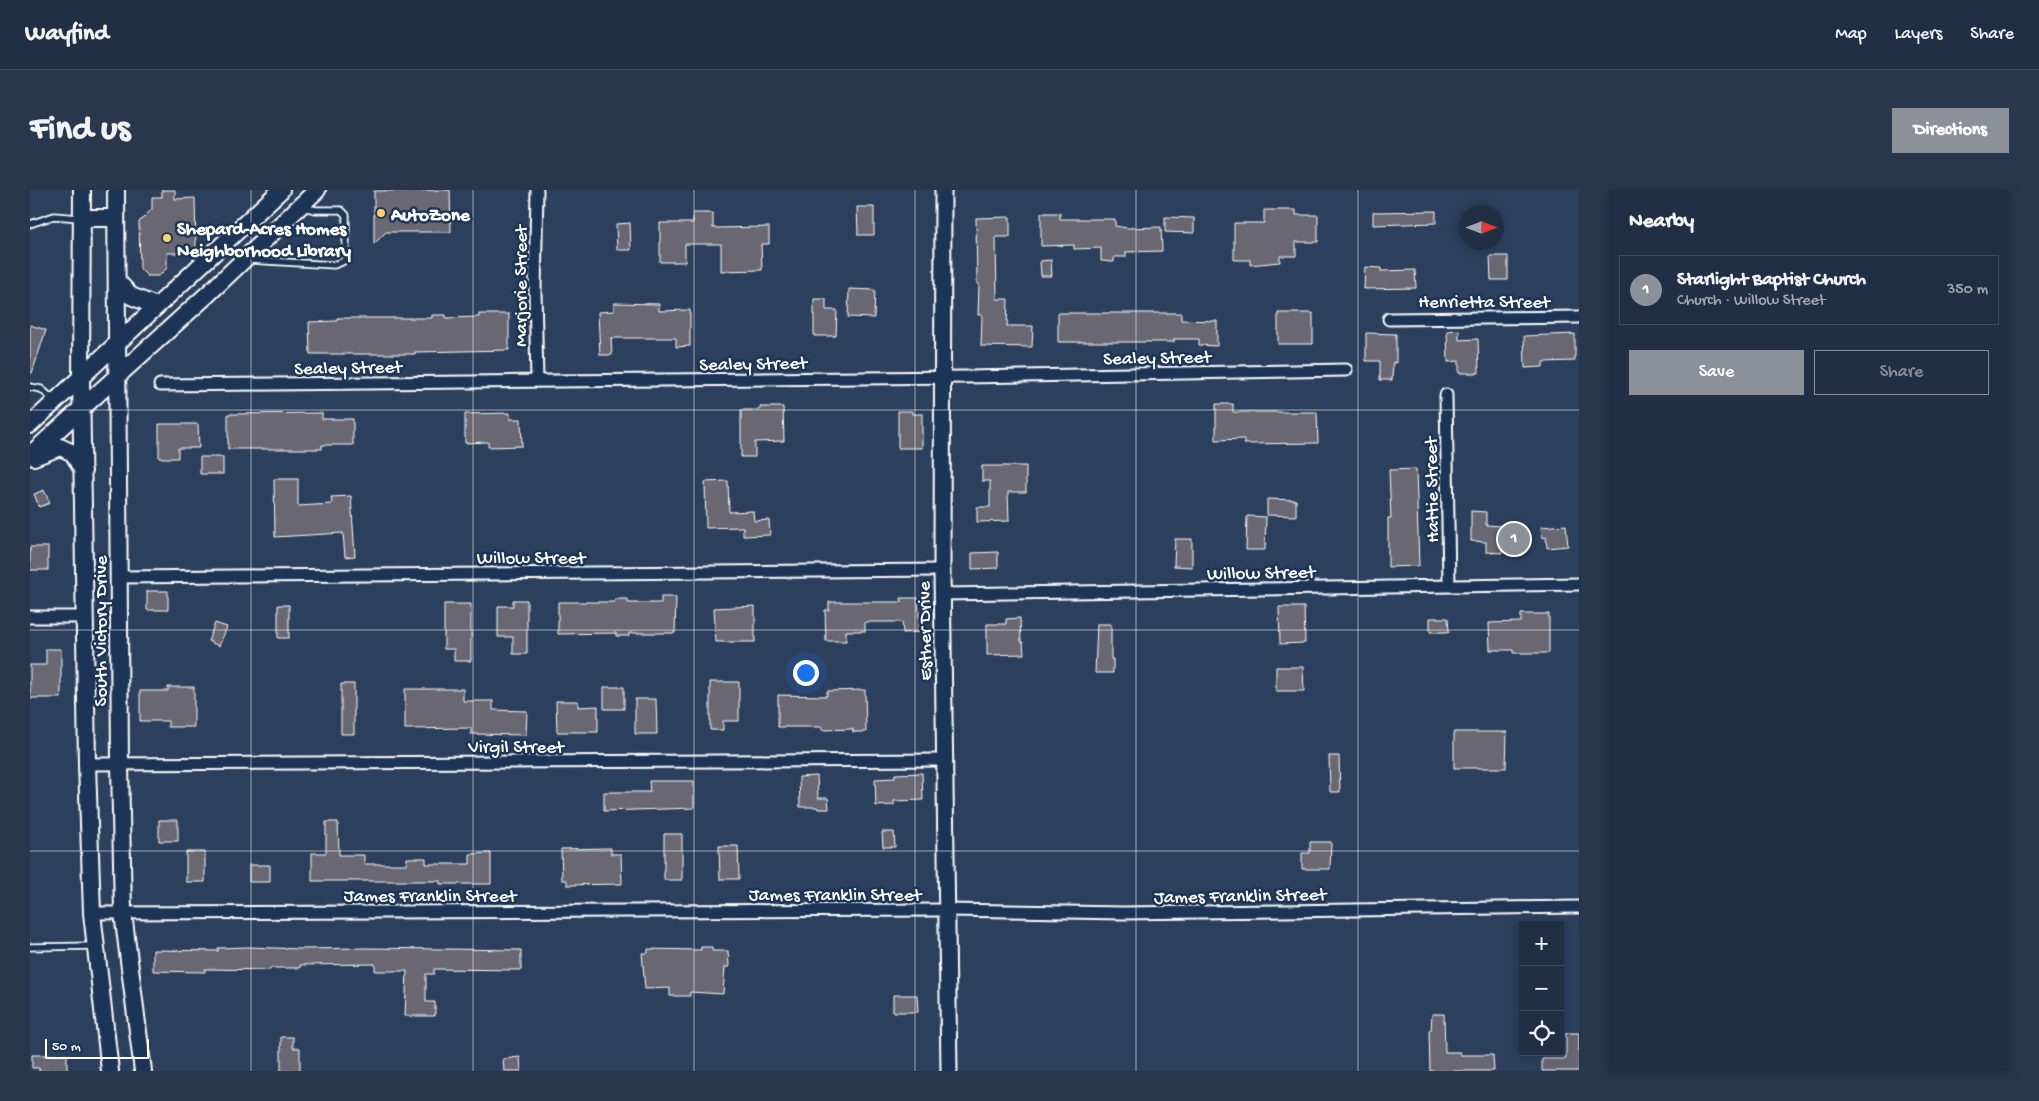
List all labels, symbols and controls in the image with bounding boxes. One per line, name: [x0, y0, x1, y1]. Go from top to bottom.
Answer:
text: Wayfind: [25, 20, 109, 49]
text: Map: [1835, 24, 1867, 45]
text: Layers: [1895, 24, 1942, 45]
text: Share: [1970, 24, 2014, 45]
button: Directions: [1892, 108, 2009, 153]
text: Find us: [30, 110, 130, 151]
place label: AutoZone: [390, 205, 471, 228]
north arrow: [1459, 205, 1504, 250]
marker: AutoZone: [375, 207, 387, 219]
text: Nearby: [1629, 210, 1694, 235]
place label: Shepard-Acres Homes Neighborhood Library: [177, 219, 352, 264]
street label: Marjorie Street: [511, 223, 534, 347]
marker: Shepard-Acres Homes Neighborhood Library: [161, 232, 173, 244]
text: Starlight Baptist Church: [1677, 269, 1866, 292]
text: 1: [1643, 281, 1649, 300]
text: 350 m: [1947, 281, 1988, 300]
street label: Henrietta Street: [1418, 292, 1552, 315]
text: Church · Willow Street: [1677, 292, 1825, 311]
street label: Sealey Street: [1103, 347, 1213, 372]
button: Save: [1629, 350, 1804, 395]
button: Share: [1814, 350, 1989, 395]
street label: Sealey Street: [699, 353, 809, 378]
street label: Sealey Street: [294, 357, 404, 382]
street label: Hattie Street: [1421, 435, 1446, 543]
pin: 1: [1498, 520, 1530, 558]
street label: Willow Street: [477, 548, 587, 571]
street label: South Victory Drive: [91, 555, 114, 706]
street label: Willow Street: [1207, 562, 1318, 587]
street label: Esther Drive: [914, 581, 939, 681]
your location: [793, 660, 819, 686]
street label: Virgil Street: [467, 737, 566, 760]
street label: James Franklin Street: [1154, 884, 1329, 911]
street label: James Franklin Street: [749, 885, 923, 908]
street label: James Franklin Street: [344, 886, 518, 909]
map controls: [1519, 921, 1564, 1056]
button: +: [1519, 921, 1564, 966]
button: −: [1519, 966, 1564, 1011]
button: locate: [1519, 1011, 1564, 1056]
scale bar: [45, 1036, 149, 1059]
text: 50 m: [52, 1039, 81, 1056]

